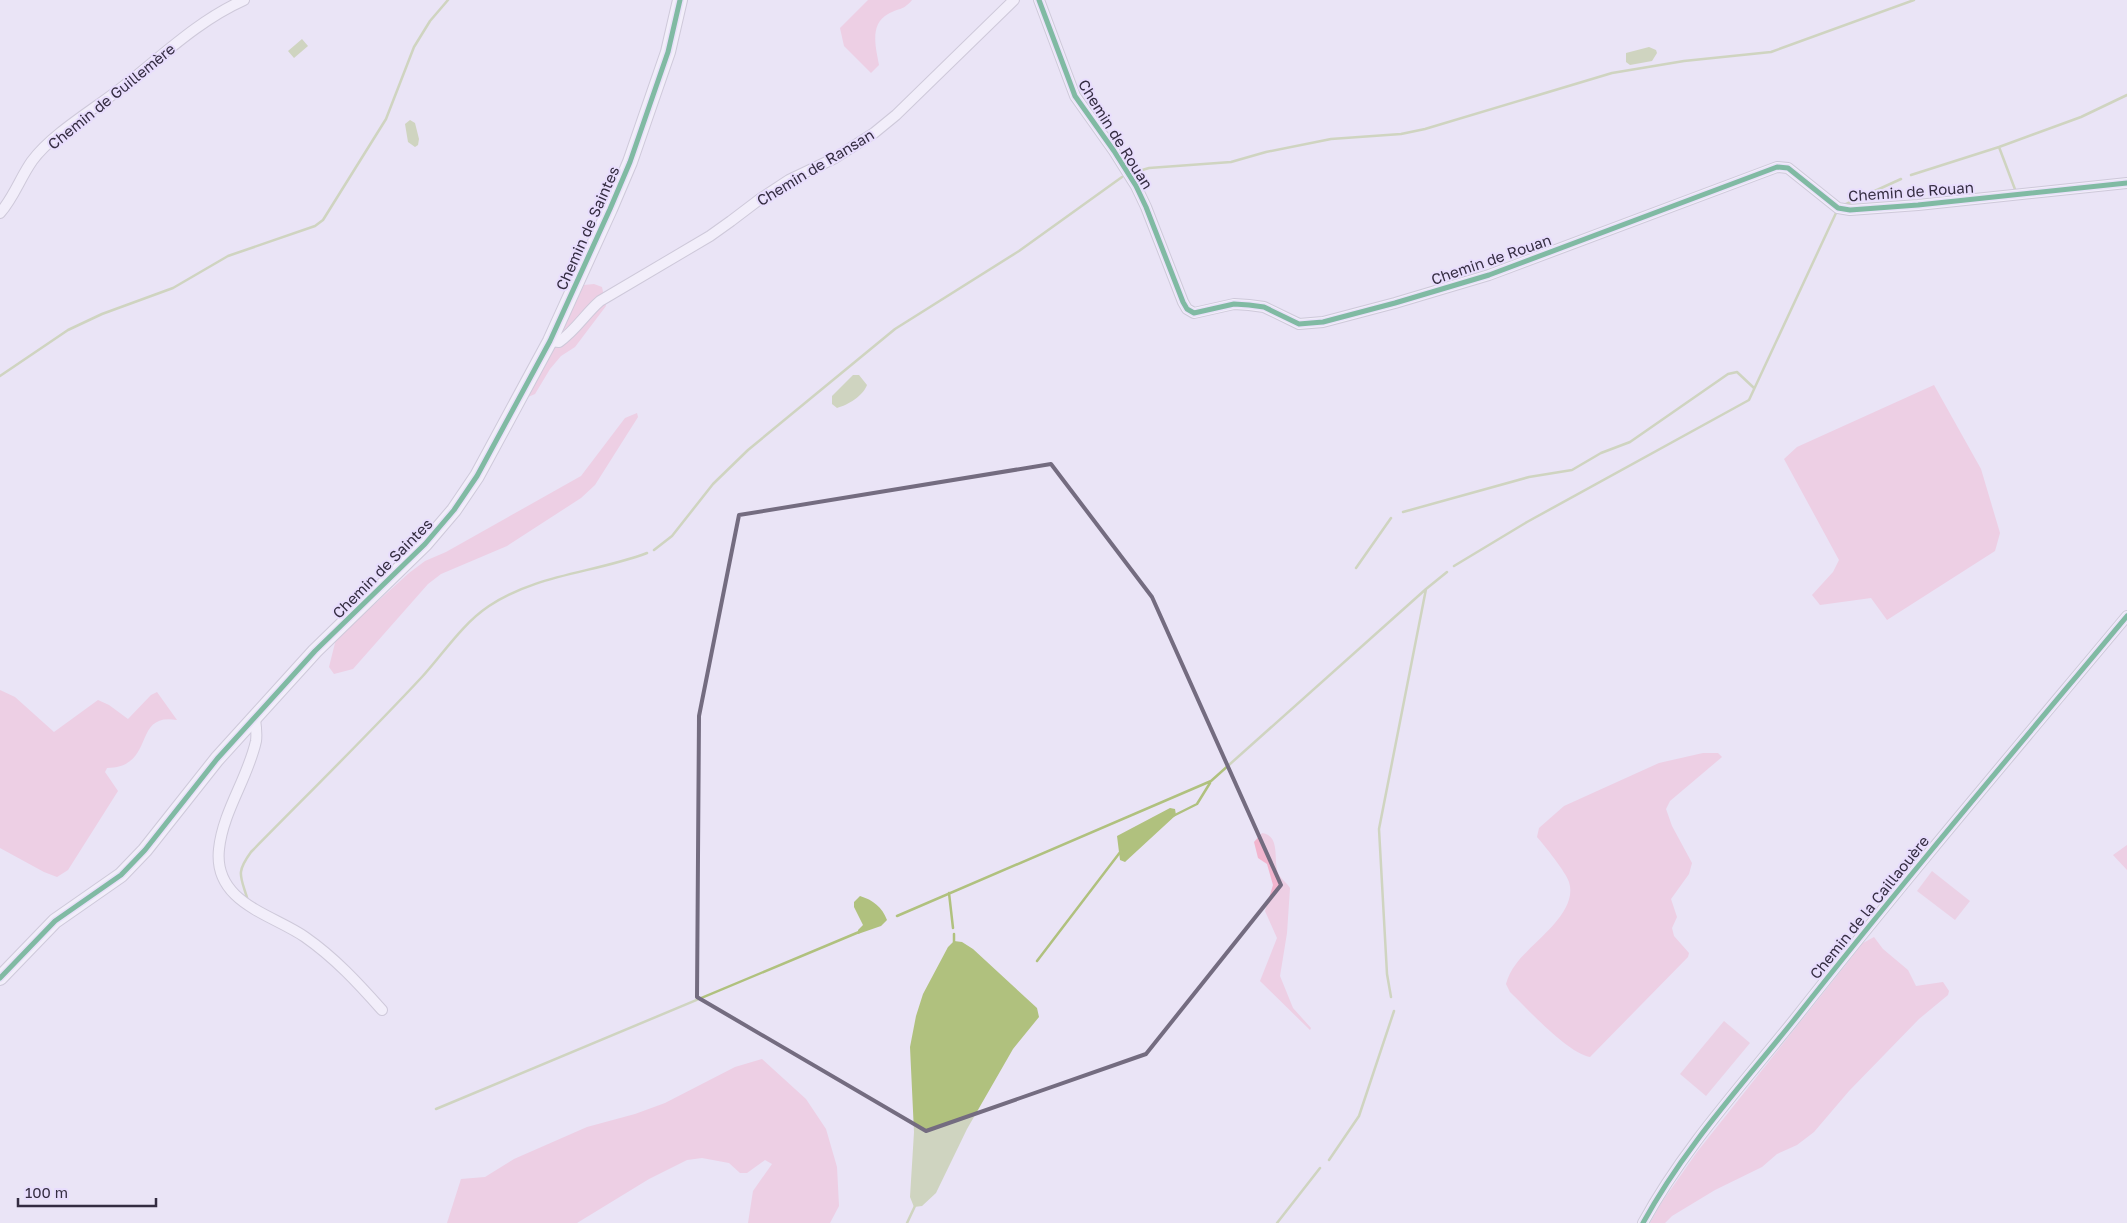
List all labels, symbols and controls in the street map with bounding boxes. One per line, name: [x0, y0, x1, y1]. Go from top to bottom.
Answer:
street label: Chemin de Guillemère: [44, 39, 178, 153]
street label: Chemin de Rouan: [1075, 76, 1157, 192]
street label: Chemin de Ransan: [753, 125, 877, 209]
street label: Chemin de Saintes: [552, 163, 622, 293]
street label: Chemin de Rouan: [1848, 178, 1974, 204]
street label: Chemin de Rouan: [1429, 230, 1553, 288]
street label: Chemin de Saintes: [328, 514, 436, 622]
street label: Chemin de la Caillaouère: [1806, 832, 1933, 982]
scale bar: [18, 1176, 155, 1208]
text: 100 m: [25, 1183, 68, 1201]

